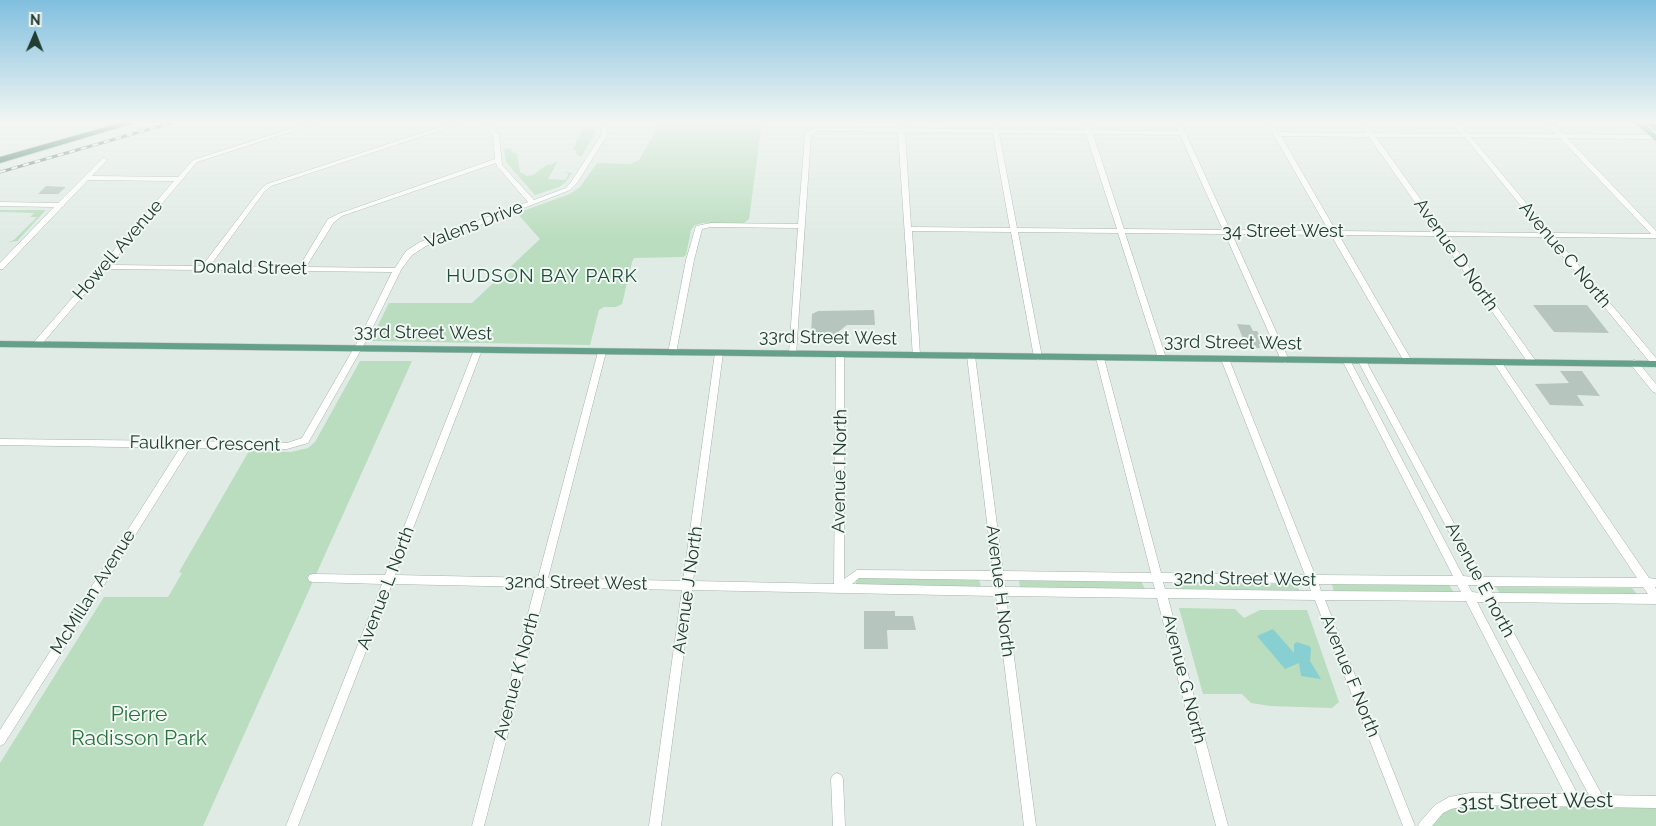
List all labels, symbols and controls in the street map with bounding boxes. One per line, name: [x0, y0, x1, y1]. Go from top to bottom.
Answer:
north arrow: [10, 10, 60, 60]
text: N: [30, 12, 41, 28]
street label: Howell Avenue: [69, 195, 167, 305]
street label: Avenue D North: [1409, 195, 1503, 315]
street label: Valens Drive: [422, 196, 526, 254]
street label: Avenue C North: [1514, 198, 1616, 312]
street label: 34 Street West: [1222, 221, 1344, 243]
street label: Donald Street: [193, 256, 307, 280]
district label: HUDSON BAY PARK: [444, 265, 640, 287]
street label: 33rd Street West: [354, 321, 492, 345]
street label: 33rd Street West: [759, 326, 897, 350]
street label: 33rd Street West: [1164, 331, 1302, 355]
street label: Avenue I North: [828, 409, 852, 533]
street label: Faulkner Crescent: [129, 432, 281, 456]
street label: Avenue E north: [1441, 519, 1519, 641]
street label: Avenue L North: [353, 523, 419, 653]
street label: Avenue H North: [981, 524, 1019, 658]
street label: Avenue J North: [668, 525, 708, 655]
street label: McMillan Avenue: [46, 526, 140, 658]
street label: 32nd Street West: [1173, 567, 1317, 591]
street label: 32nd Street West: [504, 571, 648, 595]
street label: Avenue K North: [490, 610, 544, 742]
street label: Avenue G North: [1157, 612, 1211, 746]
street label: Avenue F North: [1316, 612, 1384, 740]
park label: Pierre Radisson Park: [71, 702, 207, 752]
street label: 31st Street West: [1457, 788, 1613, 816]

